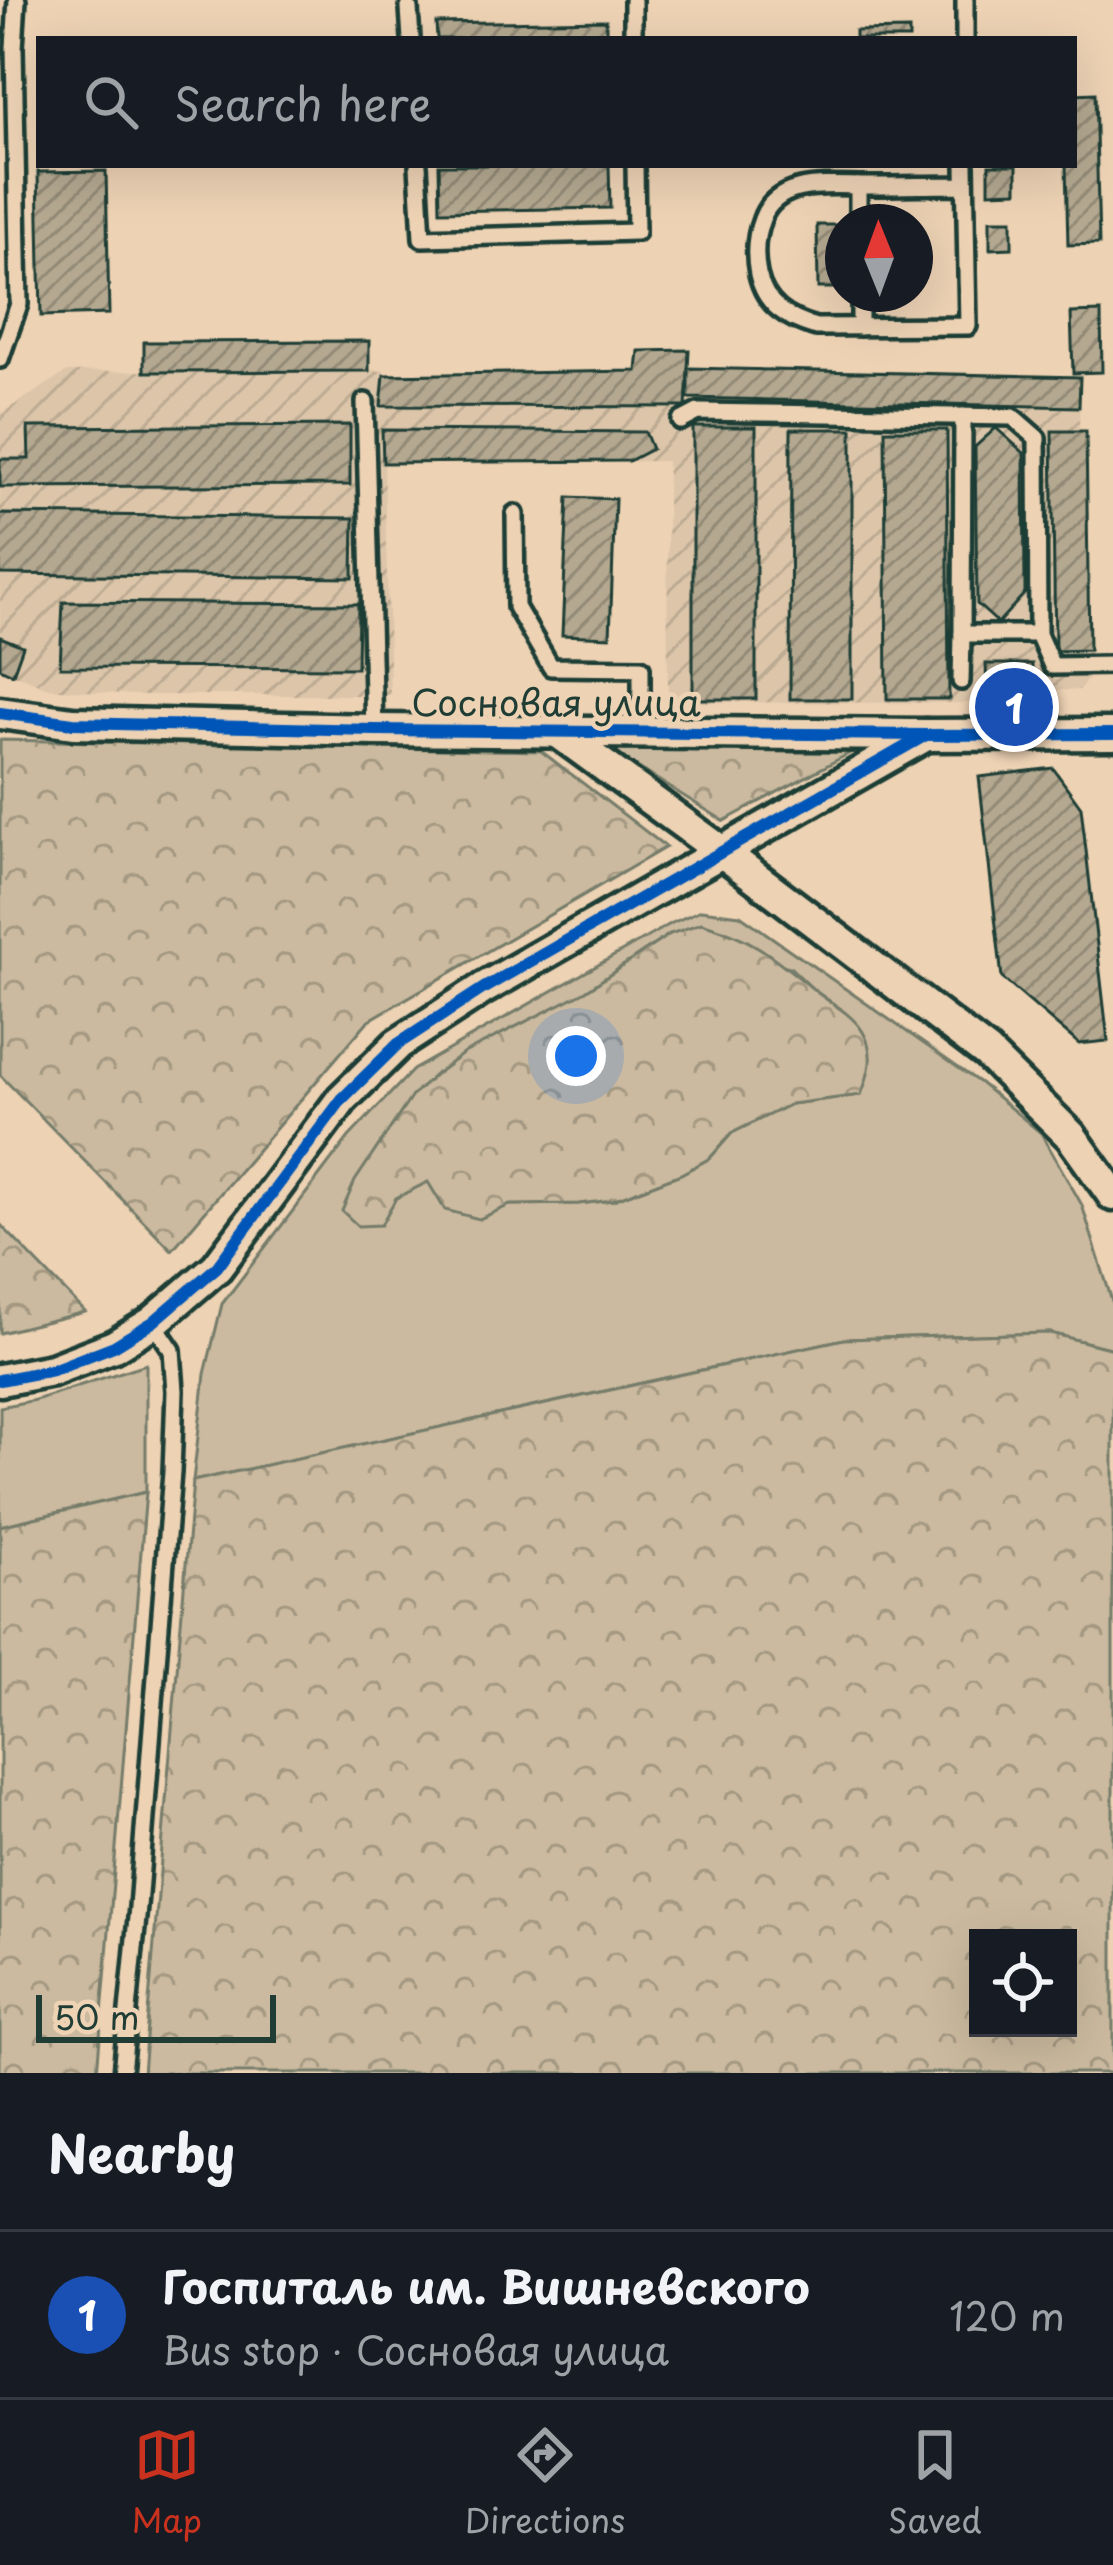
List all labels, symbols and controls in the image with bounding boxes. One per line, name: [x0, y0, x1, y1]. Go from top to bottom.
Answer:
search box: [36, 36, 1077, 168]
text: Search here: [174, 68, 431, 136]
icon: search: [78, 69, 144, 135]
north arrow: [825, 204, 933, 312]
pin: 1: [975, 662, 1053, 752]
street label: Сосновая улица: [411, 674, 701, 728]
your location: [546, 1026, 606, 1086]
map controls: [969, 1929, 1077, 2037]
button: locate: [969, 1929, 1077, 2037]
scale bar: [36, 1989, 276, 2042]
text: 50 m: [54, 1991, 140, 2041]
text: Nearby: [48, 2113, 235, 2190]
text: Госпиталь им. Вишневского: [162, 2251, 810, 2319]
text: 1: [78, 2285, 96, 2344]
text: 120 m: [949, 2285, 1065, 2344]
text: Bus stop · Сосновая улица: [162, 2319, 669, 2378]
tab: Map: [131, 2422, 202, 2544]
tab: Directions: [465, 2422, 625, 2544]
tab: Saved: [888, 2422, 982, 2544]

